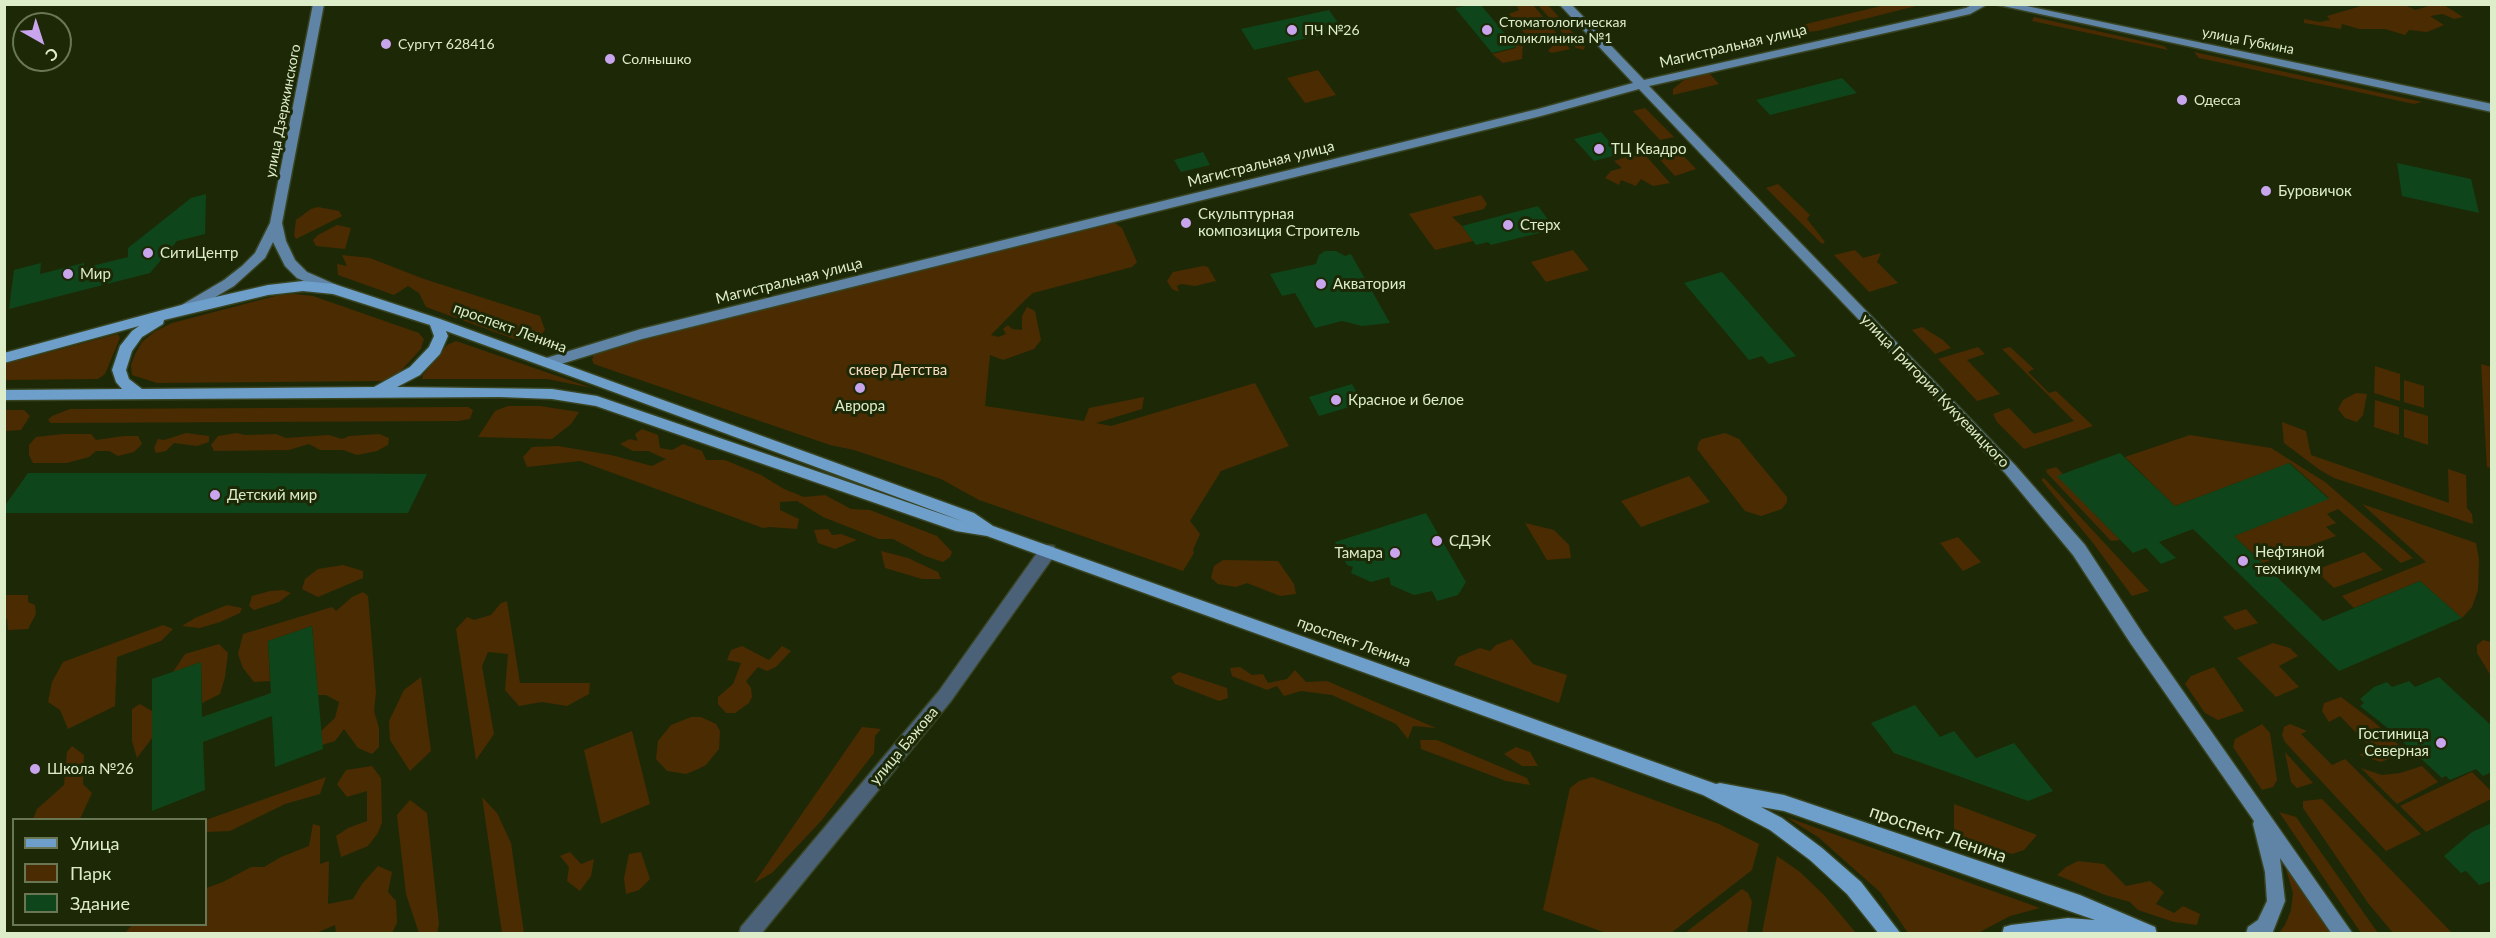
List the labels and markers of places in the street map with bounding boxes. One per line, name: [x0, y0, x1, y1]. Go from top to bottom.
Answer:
place label: Стоматологическая поликлиника №1: [1499, 14, 1626, 46]
place label: ПЧ №26: [1304, 22, 1360, 38]
marker: ПЧ №26: [1285, 23, 1299, 37]
marker: Стоматологическая поликлиника №1: [1480, 23, 1494, 37]
place label: Сургут 628416: [398, 36, 495, 52]
marker: Сургут 628416: [379, 37, 393, 51]
place label: Солнышко: [622, 51, 692, 67]
marker: Солнышко: [603, 52, 617, 66]
place label: Одесса: [2194, 92, 2241, 108]
marker: Одесса: [2175, 93, 2189, 107]
place label: ТЦ Квадро: [1611, 140, 1686, 158]
marker: ТЦ Квадро: [1592, 142, 1606, 156]
place label: Буровичок: [2278, 182, 2352, 200]
marker: Буровичок: [2259, 184, 2273, 198]
place label: Скульптурная композиция Строитель: [1198, 205, 1360, 240]
marker: Скульптурная композиция Строитель: [1179, 216, 1193, 230]
place label: Стерх: [1520, 216, 1560, 234]
marker: Стерх: [1501, 218, 1515, 232]
place label: СитиЦентр: [160, 244, 238, 262]
marker: СитиЦентр: [141, 246, 155, 260]
place label: Мир: [80, 265, 111, 283]
marker: Мир: [61, 267, 75, 281]
place label: Акватория: [1333, 275, 1406, 293]
marker: Акватория: [1314, 277, 1328, 291]
marker: Аврора: [853, 381, 867, 395]
place label: Красное и белое: [1348, 391, 1464, 409]
marker: Красное и белое: [1329, 393, 1343, 407]
place label: Аврора: [835, 397, 885, 415]
place label: Детский мир: [227, 486, 317, 504]
marker: Детский мир: [208, 488, 222, 502]
place label: СДЭК: [1449, 532, 1491, 550]
marker: СДЭК: [1430, 534, 1444, 548]
place label: Нефтяной техникум: [2255, 543, 2325, 578]
place label: Тамара: [1334, 544, 1383, 562]
marker: Тамара: [1388, 546, 1402, 560]
marker: Нефтяной техникум: [2236, 554, 2250, 568]
place label: Гостиница Северная: [2358, 725, 2429, 760]
marker: Гостиница Северная: [2434, 736, 2448, 750]
place label: Школа №26: [47, 760, 134, 778]
marker: Школа №26: [28, 762, 42, 776]

